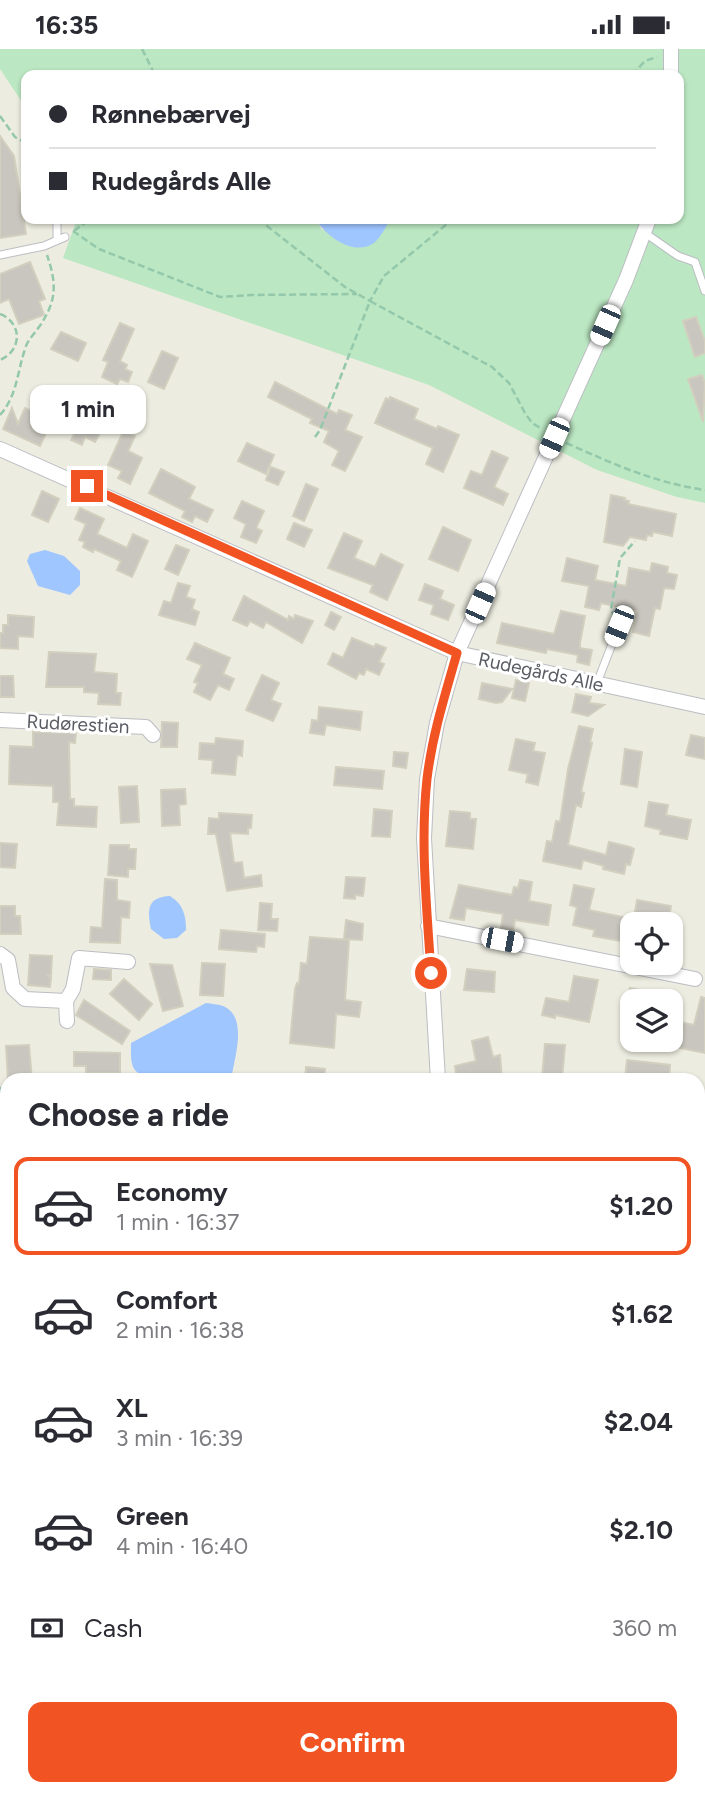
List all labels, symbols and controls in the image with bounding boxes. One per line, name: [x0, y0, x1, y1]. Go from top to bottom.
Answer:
text: 16:35: [35, 9, 98, 41]
text: Rønnebærvej: [91, 98, 251, 130]
text: Rudegårds Alle: [91, 165, 271, 197]
car: [587, 302, 624, 348]
callout: 1 min: [29, 385, 145, 433]
text: 1 min: [61, 395, 115, 423]
car: [536, 415, 573, 461]
route end: [71, 470, 103, 502]
car: [462, 580, 499, 626]
car: [602, 603, 637, 649]
street label: Rudegårds Alle: [476, 647, 606, 697]
street label: Rudørestien: [26, 710, 130, 738]
map controls: [620, 912, 683, 1052]
button: locate: [620, 912, 683, 975]
car: [480, 926, 525, 954]
route start: [415, 957, 447, 989]
button: layers: [620, 989, 683, 1052]
text: Choose a ride: [28, 1096, 229, 1134]
icon: car: [32, 1175, 95, 1238]
text: Economy: [116, 1176, 228, 1208]
text: $1.20: [609, 1190, 673, 1222]
text: 1 min · 16:37: [116, 1208, 239, 1236]
icon: car: [32, 1283, 95, 1346]
text: Comfort: [116, 1284, 218, 1316]
text: $1.62: [611, 1298, 673, 1330]
text: 2 min · 16:38: [116, 1316, 244, 1344]
icon: car: [32, 1391, 95, 1454]
text: XL: [116, 1392, 148, 1424]
text: $2.04: [604, 1406, 673, 1438]
text: 3 min · 16:39: [116, 1424, 243, 1452]
icon: car: [32, 1499, 95, 1562]
text: Green: [116, 1500, 189, 1532]
text: $2.10: [609, 1514, 673, 1546]
text: 4 min · 16:40: [116, 1532, 248, 1560]
icon: cash: [28, 1609, 66, 1647]
text: Cash: [84, 1612, 143, 1644]
text: 360 m: [611, 1614, 677, 1642]
button: Confirm: [28, 1702, 677, 1782]

